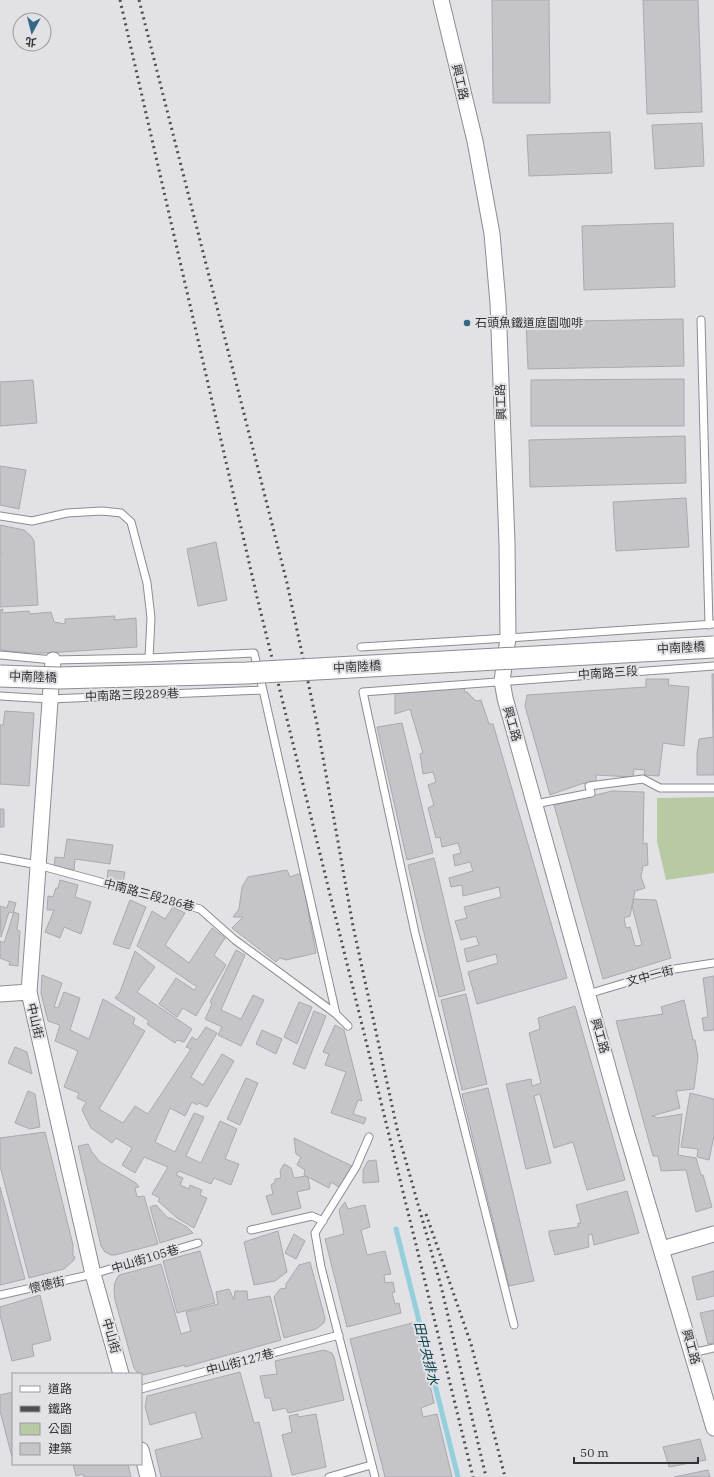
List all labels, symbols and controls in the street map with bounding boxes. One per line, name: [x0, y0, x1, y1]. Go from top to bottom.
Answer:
north arrow: [12, 12, 52, 52]
text: 北: [24, 34, 37, 50]
street label: 興工路: [449, 63, 472, 101]
place label: 石頭魚鐵道庭園咖啡: [475, 315, 583, 330]
marker: 石頭魚鐵道庭園咖啡: [462, 318, 472, 328]
street label: 興工路: [492, 384, 509, 420]
street label: 中南陸橋: [657, 639, 705, 656]
street label: 中南陸橋: [333, 658, 381, 675]
street label: 中南路三段: [578, 663, 638, 682]
street label: 中南陸橋: [9, 668, 57, 685]
street label: 中南路三段289巷: [85, 685, 179, 704]
street label: 興工路: [500, 704, 525, 743]
street label: 中南路三段286巷: [102, 875, 196, 914]
street label: 文中一街: [625, 962, 675, 989]
street label: 中山街: [24, 1002, 47, 1040]
street label: 興工路: [588, 1016, 613, 1055]
street label: 中山街105巷: [109, 1241, 180, 1276]
street label: 懷德街: [28, 1273, 66, 1296]
street label: 中山街: [99, 1316, 124, 1355]
water label: 田中央排水: [410, 1320, 443, 1388]
street label: 興工路: [679, 1327, 704, 1366]
street label: 中山街127巷: [204, 1345, 275, 1378]
legend: [12, 1373, 142, 1465]
text: 道路: [48, 1381, 72, 1396]
text: 鐵路: [48, 1401, 72, 1416]
text: 公園: [48, 1421, 72, 1436]
scale bar: [574, 1439, 698, 1465]
text: 建築: [48, 1441, 72, 1456]
text: 50 m: [580, 1445, 609, 1460]

